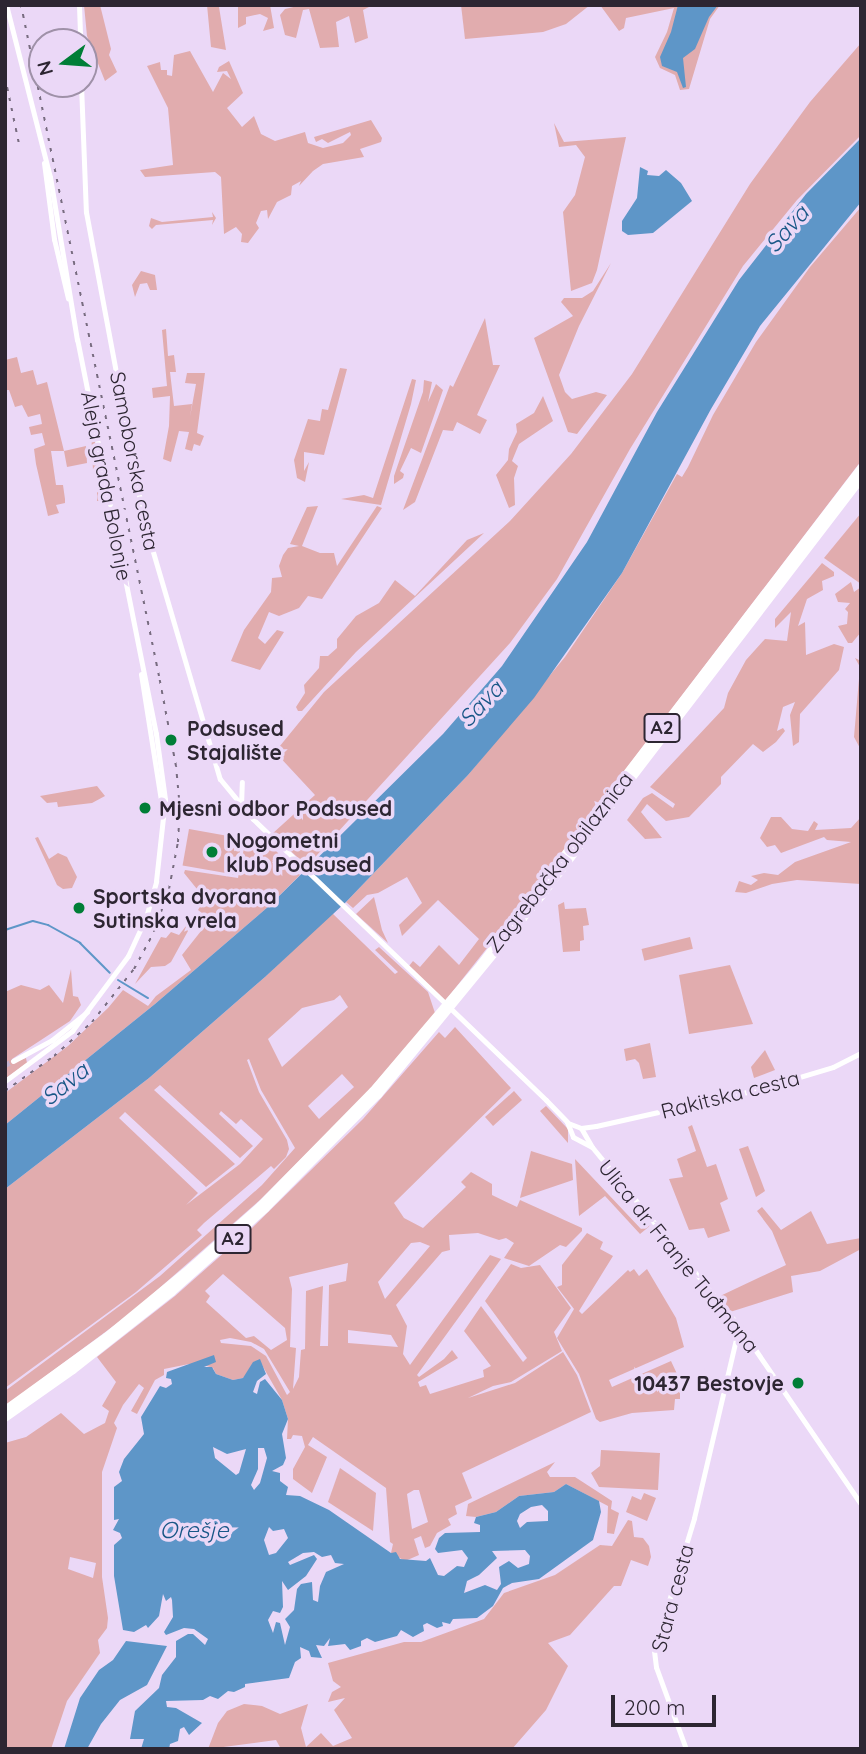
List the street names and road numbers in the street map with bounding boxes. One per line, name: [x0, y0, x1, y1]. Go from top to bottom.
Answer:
street label: Samoborska cesta: [105, 369, 165, 553]
street label: Aleja grada Bolonje: [76, 389, 138, 583]
road number: A2: [643, 712, 681, 744]
street label: Zagrebačka obilaznica: [481, 767, 637, 957]
street label: Rakitska cesta: [658, 1065, 802, 1123]
street label: Ulica dr. Franje Tuđmana: [593, 1154, 765, 1358]
road number: A2: [214, 1224, 252, 1254]
street label: Stara cesta: [646, 1541, 698, 1655]

